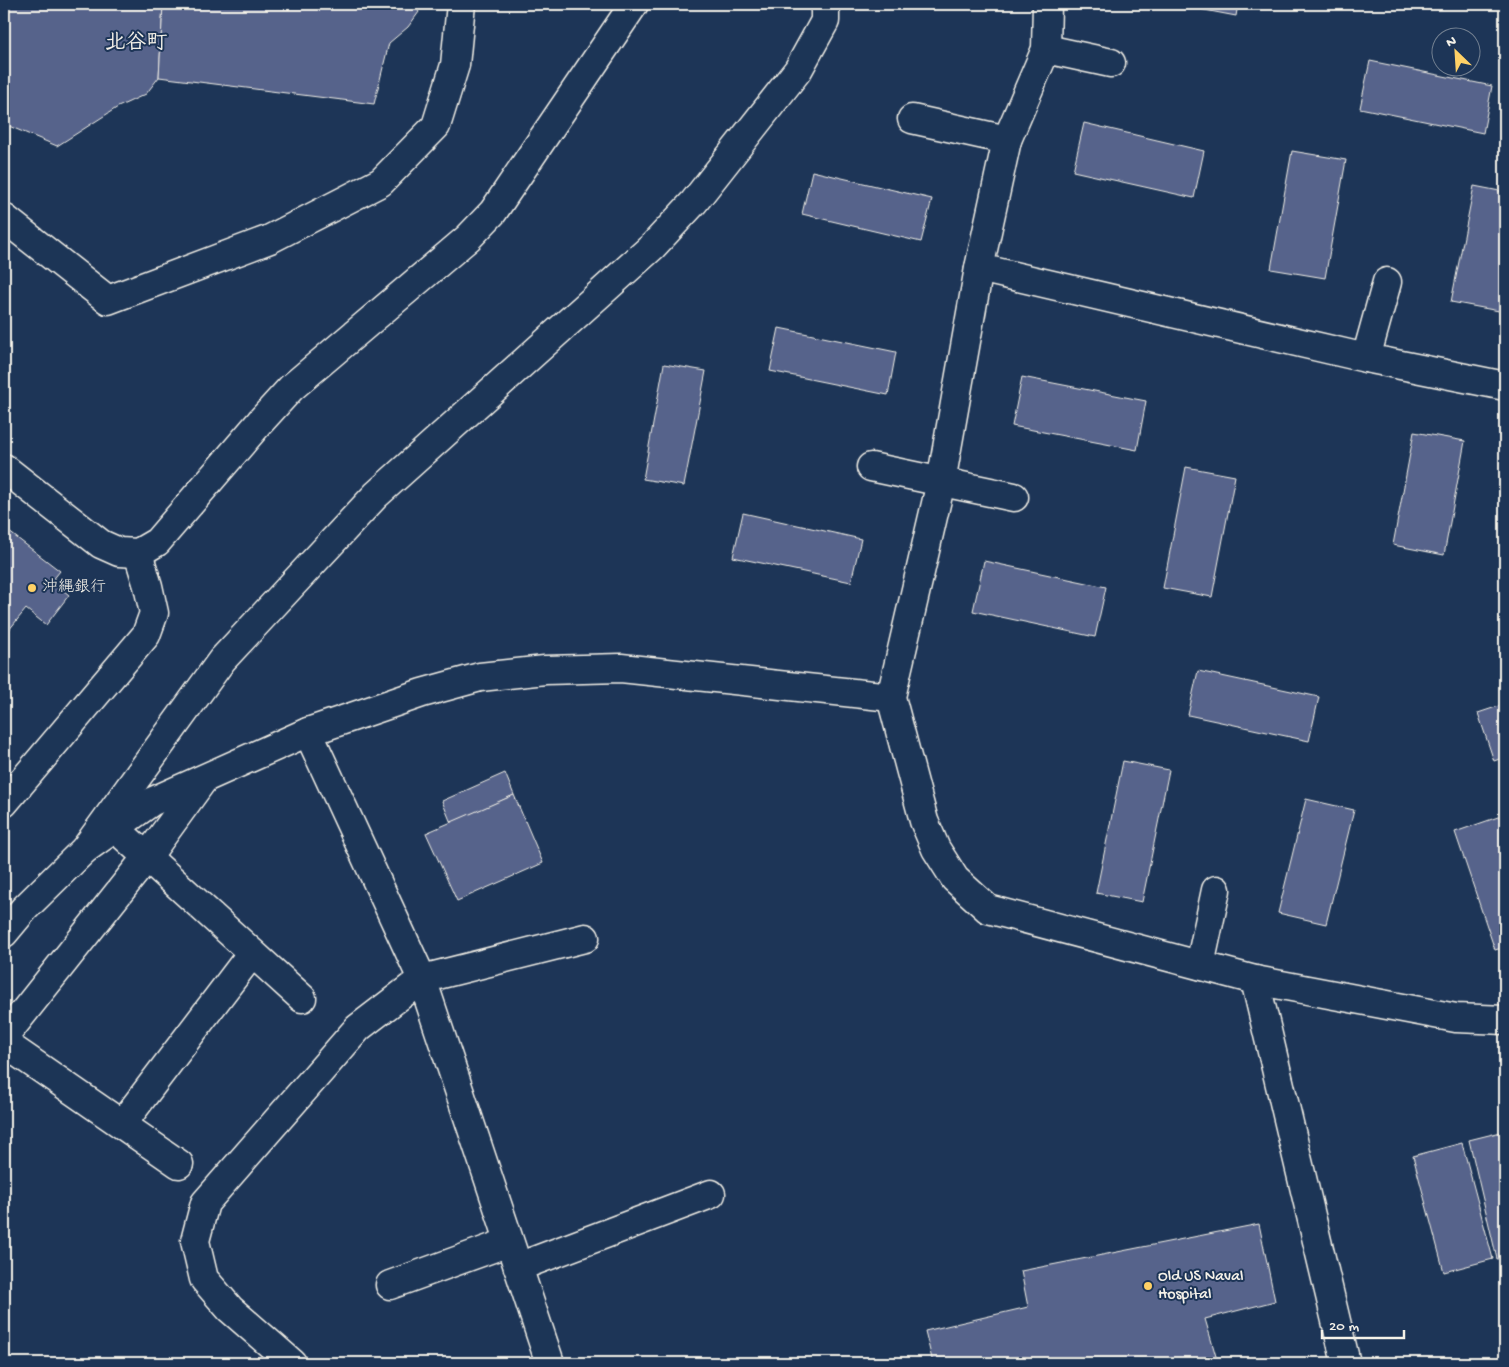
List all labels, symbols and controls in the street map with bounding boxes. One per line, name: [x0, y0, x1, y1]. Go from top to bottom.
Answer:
north arrow: [1432, 28, 1482, 78]
district label: 北谷町: [105, 31, 168, 57]
text: N: [1444, 33, 1459, 52]
place label: 沖縄銀行: [42, 578, 106, 598]
marker: 沖縄銀行: [26, 582, 38, 594]
place label: Old US Naval Hospital: [1158, 1268, 1244, 1305]
marker: Old US Naval Hospital: [1142, 1280, 1154, 1292]
scale bar: [1322, 1307, 1404, 1339]
text: 20 m: [1329, 1318, 1359, 1336]

